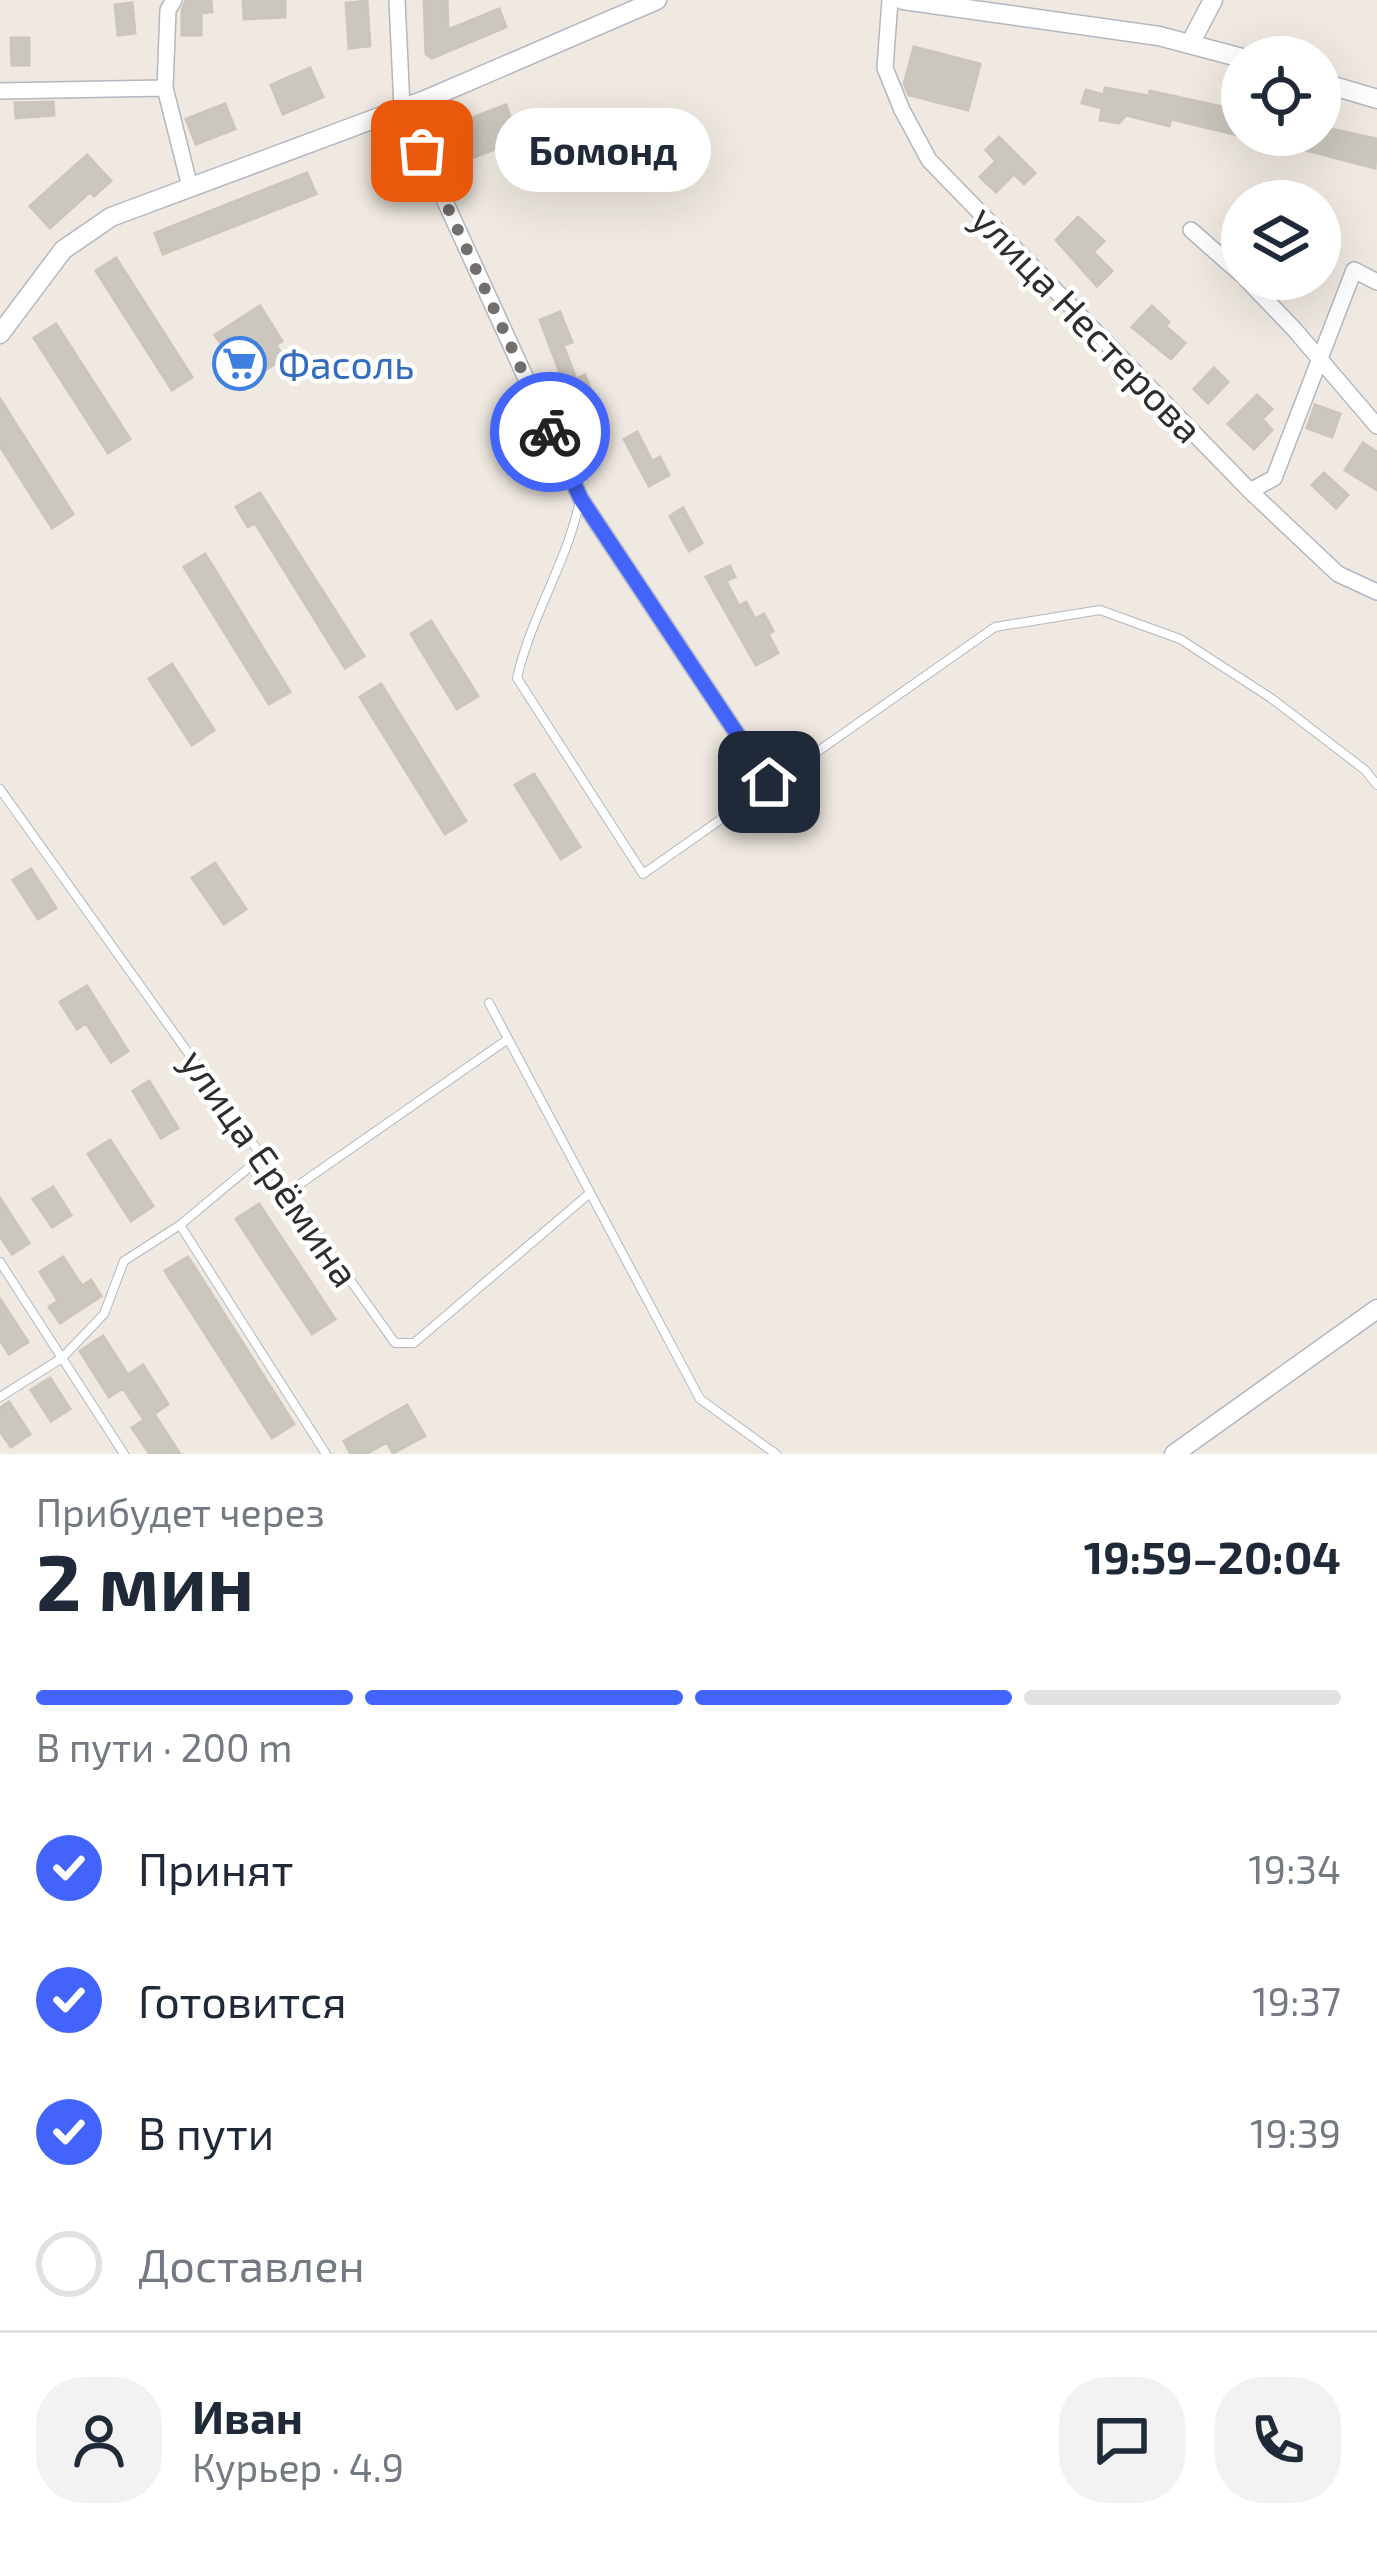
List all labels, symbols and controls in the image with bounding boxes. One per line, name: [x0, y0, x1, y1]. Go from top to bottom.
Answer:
map controls: [1221, 36, 1341, 300]
button: locate: [1221, 36, 1341, 156]
pin: [371, 100, 473, 202]
callout: Бомонд: [494, 109, 710, 193]
icon: bag: [389, 118, 455, 184]
text: Бомонд: [528, 126, 678, 173]
button: layers: [1221, 180, 1341, 300]
street label: улица Нестерова: [962, 194, 1213, 452]
supermarket icon: Фасоль: [211, 335, 267, 391]
place label: Фасоль: [278, 340, 414, 387]
courier: [490, 372, 610, 492]
icon: bike: [517, 399, 583, 465]
pin: [718, 731, 820, 833]
icon: home: [736, 749, 802, 815]
street label: улица Ерёмина: [171, 1039, 370, 1296]
text: Прибудет через: [36, 1488, 325, 1535]
text: 19:59–20:04: [1084, 1529, 1341, 1583]
text: 2 мин: [36, 1533, 254, 1627]
text: В пути · 200 m: [36, 1723, 292, 1770]
icon: check: [36, 1835, 102, 1901]
text: Принят: [138, 1841, 293, 1895]
text: 19:34: [1248, 1845, 1341, 1892]
icon: check: [36, 1967, 102, 2033]
text: Готовится: [138, 1973, 347, 2027]
text: 19:37: [1252, 1977, 1341, 2024]
icon: check: [36, 2099, 102, 2165]
text: В пути: [138, 2105, 274, 2159]
text: 19:39: [1250, 2109, 1341, 2156]
text: Доставлен: [138, 2237, 365, 2291]
button: person: [36, 2377, 162, 2503]
button: chat: [1059, 2377, 1185, 2503]
button: phone: [1215, 2377, 1341, 2503]
text: Иван: [192, 2389, 303, 2443]
text: Курьер · 4.9: [192, 2443, 404, 2490]

